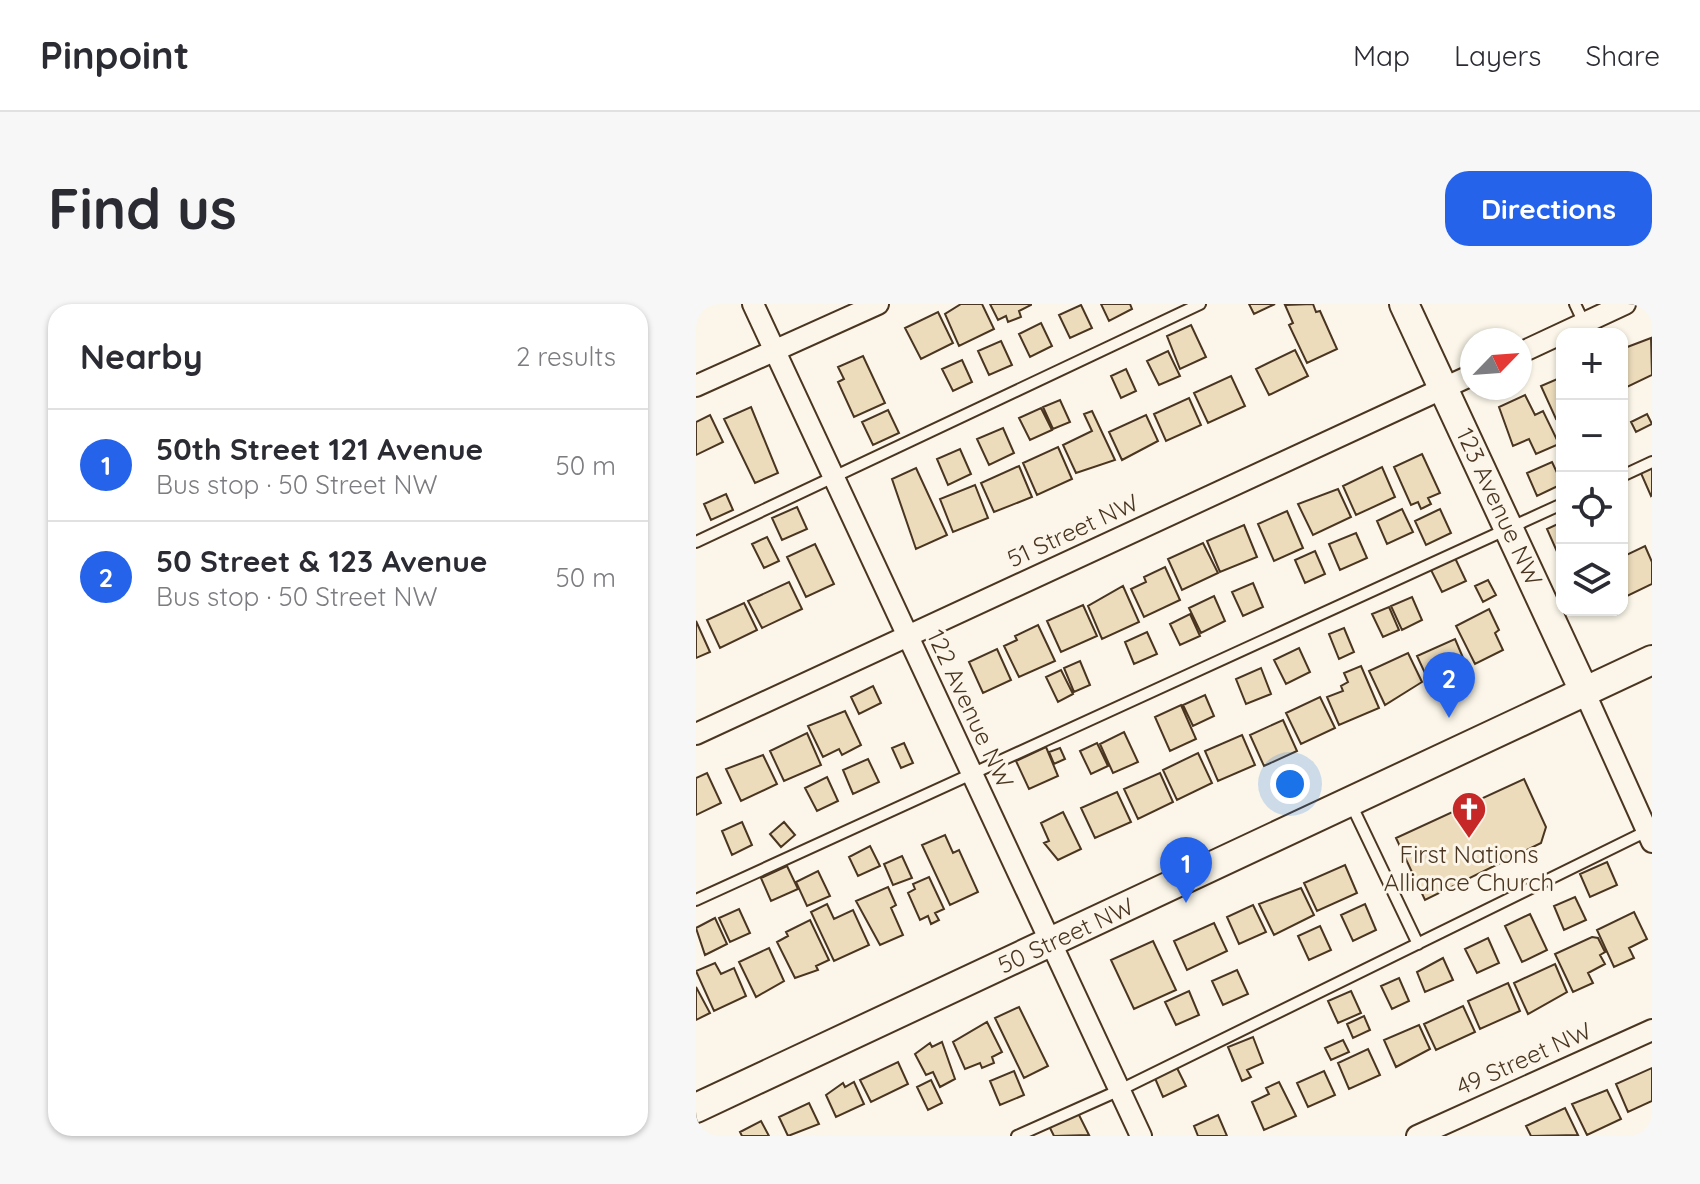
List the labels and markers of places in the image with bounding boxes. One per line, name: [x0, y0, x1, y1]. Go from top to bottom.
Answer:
pin: 2: [1423, 652, 1475, 718]
church icon: First Nations Alliance Church: [1450, 790, 1488, 840]
pin: 1: [1160, 837, 1212, 903]
place label: First Nations Alliance Church: [1384, 839, 1554, 897]

